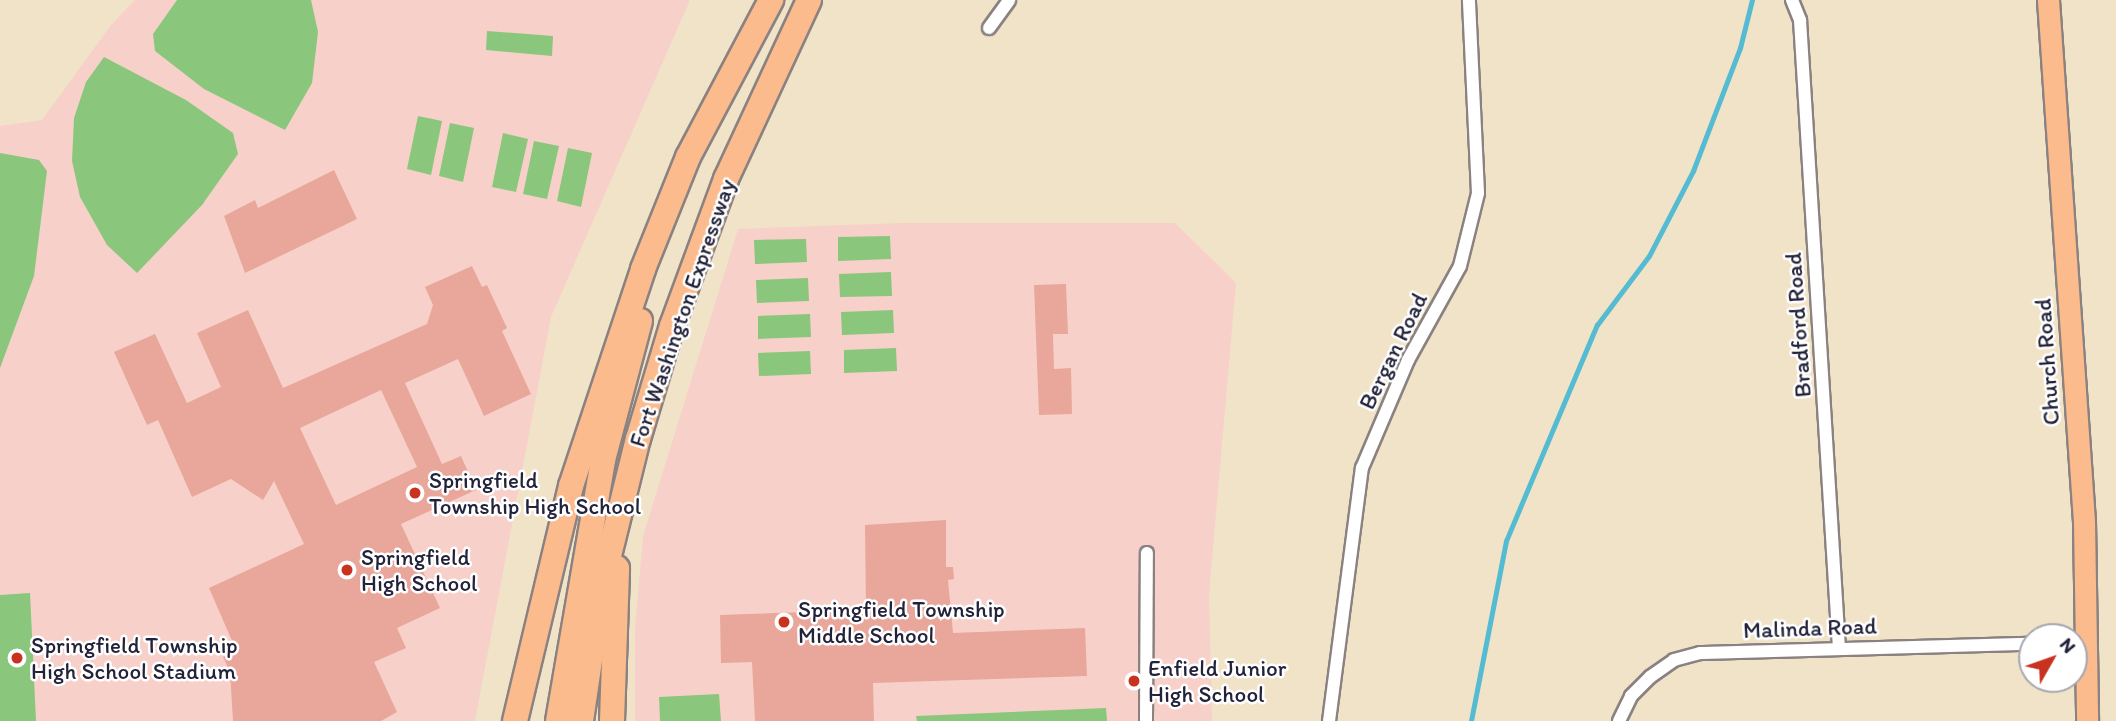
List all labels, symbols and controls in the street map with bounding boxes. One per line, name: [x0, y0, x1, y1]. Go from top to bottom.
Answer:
street label: Fort Washington Expressway: [623, 176, 741, 450]
street label: Bradford Road: [1779, 252, 1817, 398]
street label: Bergan Road: [1353, 288, 1433, 414]
street label: Church Road: [2029, 298, 2065, 426]
place label: Springfield Township High School: [429, 466, 640, 520]
marker: Springfield Township High School: [407, 485, 423, 501]
place label: Springfield High School: [361, 543, 477, 597]
marker: Springfield High School: [339, 562, 355, 578]
place label: Springfield Township Middle School: [798, 595, 1002, 649]
street label: Malinda Road: [1743, 612, 1877, 644]
marker: Springfield Township Middle School: [776, 614, 792, 630]
north arrow: [2018, 623, 2088, 693]
place label: Springfield Township High School Stadium: [31, 631, 236, 685]
text: N: [2055, 633, 2081, 658]
marker: Springfield Township High School Stadium: [9, 650, 25, 666]
place label: Enfield Junior High School: [1148, 654, 1286, 708]
marker: Enfield Junior High School: [1126, 673, 1142, 689]

